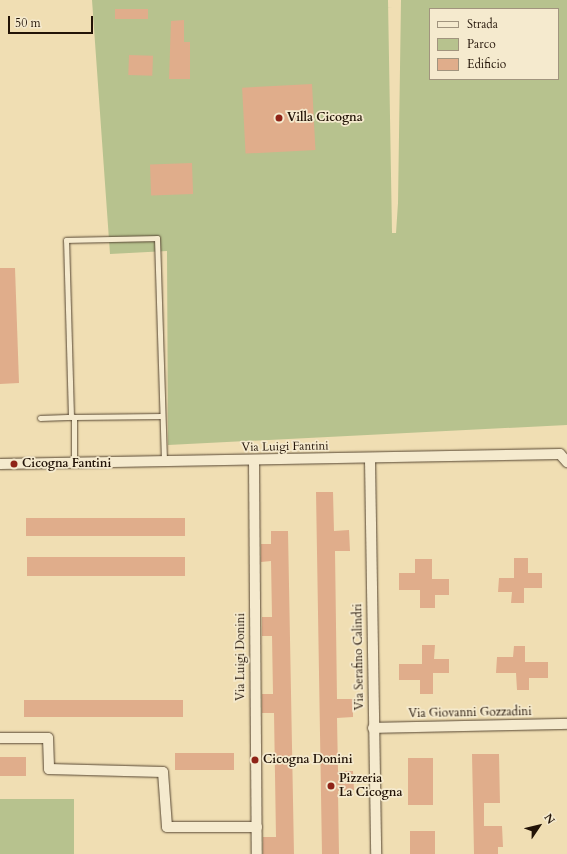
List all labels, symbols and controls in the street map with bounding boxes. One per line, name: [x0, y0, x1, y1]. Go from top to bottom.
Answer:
scale bar: [10, 8, 95, 34]
legend: [429, 8, 559, 80]
text: 50 m: [15, 15, 41, 31]
text: Strada: [467, 16, 498, 32]
text: Parco: [467, 36, 496, 52]
text: Edificio: [467, 56, 506, 72]
place label: Villa Cicogna: [287, 111, 363, 125]
marker: Villa Cicogna: [274, 113, 284, 123]
street label: Via Luigi Fantini: [241, 439, 329, 455]
place label: Cicogna Fantini: [22, 457, 111, 471]
marker: Cicogna Fantini: [9, 459, 19, 469]
street label: Via Serafino Calindri: [351, 604, 367, 710]
street label: Via Luigi Donini: [234, 613, 248, 701]
street label: Via Giovanni Gozzadini: [408, 705, 532, 721]
place label: Cicogna Donini: [263, 753, 353, 767]
marker: Cicogna Donini: [250, 755, 260, 765]
place label: Pizzeria La Cicogna: [339, 772, 402, 800]
marker: Pizzeria La Cicogna: [326, 781, 336, 791]
north arrow: [519, 806, 559, 846]
text: N: [540, 811, 558, 827]

